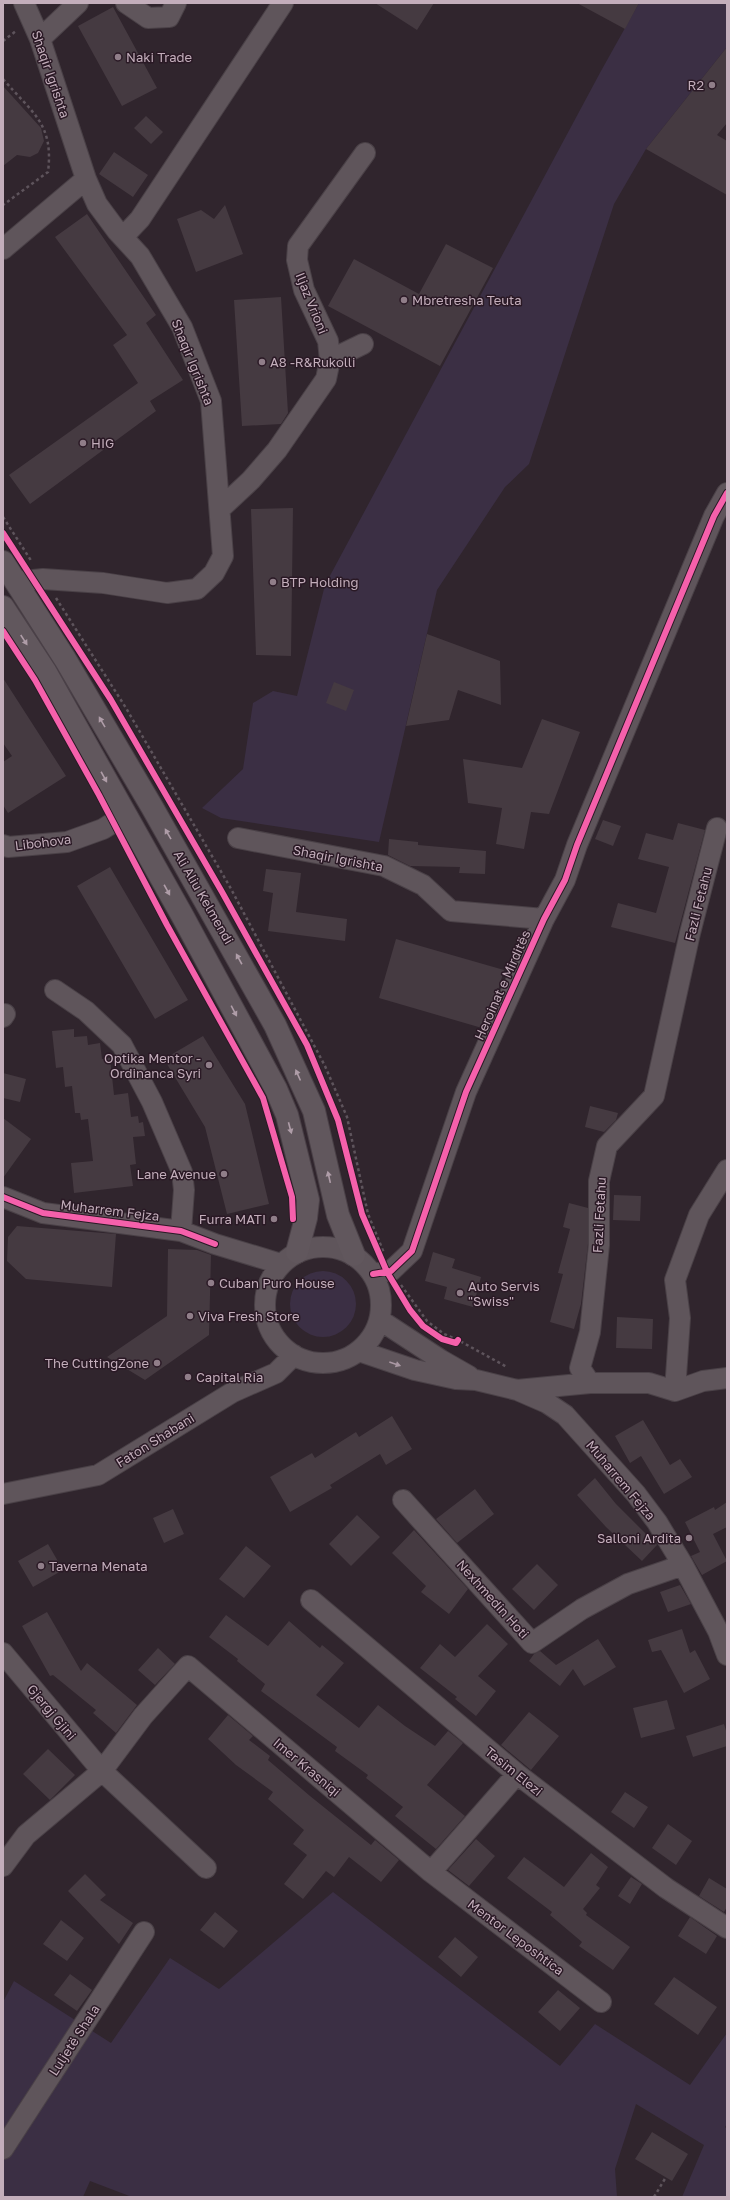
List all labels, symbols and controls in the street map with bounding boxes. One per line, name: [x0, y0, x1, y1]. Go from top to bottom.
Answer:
street label: Shaqir Igrishta: [29, 28, 73, 120]
place label: Naki Trade: [126, 49, 192, 65]
marker: Naki Trade: [113, 52, 123, 62]
place label: R2: [688, 77, 704, 93]
marker: R2: [707, 80, 717, 90]
street label: Iljaz Vrioni: [292, 270, 332, 336]
place label: Mbretresha Teuta: [412, 292, 522, 308]
marker: Mbretresha Teuta: [399, 295, 409, 305]
street label: Shaqir Igrishta: [168, 317, 218, 407]
place label: A8 -R&Rukolli: [270, 354, 356, 370]
marker: A8 -R&Rukolli: [257, 357, 267, 367]
place label: HIG: [91, 435, 114, 451]
marker: HIG: [78, 438, 88, 448]
place label: BTP Holding: [281, 574, 358, 590]
marker: BTP Holding: [268, 577, 278, 587]
one-way arrow: [20, 635, 28, 645]
one-way arrow: [98, 716, 105, 728]
one-way arrow: [100, 771, 107, 782]
one-way arrow: [164, 828, 171, 840]
street label: Libohova: [14, 831, 72, 853]
street label: Shaqir Igrishta: [292, 841, 384, 875]
street label: Ali Aliu Kelmendi: [171, 847, 237, 947]
street label: Fazli Fetahu: [681, 865, 715, 943]
one-way arrow: [164, 884, 171, 896]
street label: Heroinat e Mirditës: [471, 927, 534, 1043]
one-way arrow: [235, 954, 242, 965]
one-way arrow: [230, 1005, 237, 1017]
place label: Optika Mentor - Ordinanca Syri: [104, 1050, 201, 1081]
marker: Optika Mentor - Ordinanca Syri: [204, 1060, 214, 1070]
one-way arrow: [294, 1069, 300, 1081]
one-way arrow: [288, 1122, 294, 1134]
place label: Lane Avenue: [136, 1166, 216, 1182]
marker: Lane Avenue: [219, 1169, 229, 1179]
one-way arrow: [326, 1171, 332, 1183]
street label: Fazli Fetahu: [589, 1177, 609, 1253]
street label: Muharrem Fejza: [60, 1196, 160, 1224]
place label: Furra MATI: [199, 1211, 266, 1227]
marker: Furra MATI: [269, 1214, 279, 1224]
place label: Cuban Puro House: [219, 1275, 335, 1291]
marker: Cuban Puro House: [206, 1278, 216, 1288]
place label: Auto Servis "Swiss": [468, 1278, 540, 1309]
marker: Auto Servis "Swiss": [455, 1288, 465, 1298]
place label: Viva Fresh Store: [198, 1308, 300, 1324]
marker: Viva Fresh Store: [185, 1311, 195, 1321]
place label: The CuttingZone: [45, 1355, 149, 1371]
marker: The CuttingZone: [152, 1358, 162, 1368]
one-way arrow: [390, 1361, 402, 1367]
place label: Capital Ria: [196, 1369, 263, 1385]
marker: Capital Ria: [183, 1372, 193, 1382]
street label: Faton Shabani: [113, 1410, 197, 1470]
street label: Muharrem Fejza: [583, 1437, 659, 1523]
place label: Salloni Ardita: [597, 1530, 681, 1546]
marker: Salloni Ardita: [684, 1533, 694, 1543]
street label: Nexhmedin Hoti: [453, 1556, 533, 1642]
place label: Taverna Menata: [49, 1558, 148, 1574]
marker: Taverna Menata: [36, 1561, 46, 1571]
street label: Gjergj Gjini: [24, 1681, 80, 1743]
street label: Imer Krasniqi: [270, 1734, 344, 1800]
street label: Tasim Elezi: [482, 1743, 546, 1799]
street label: Mentor Leposhtica: [465, 1896, 567, 1978]
street label: Luljetë Shala: [45, 2002, 103, 2078]

